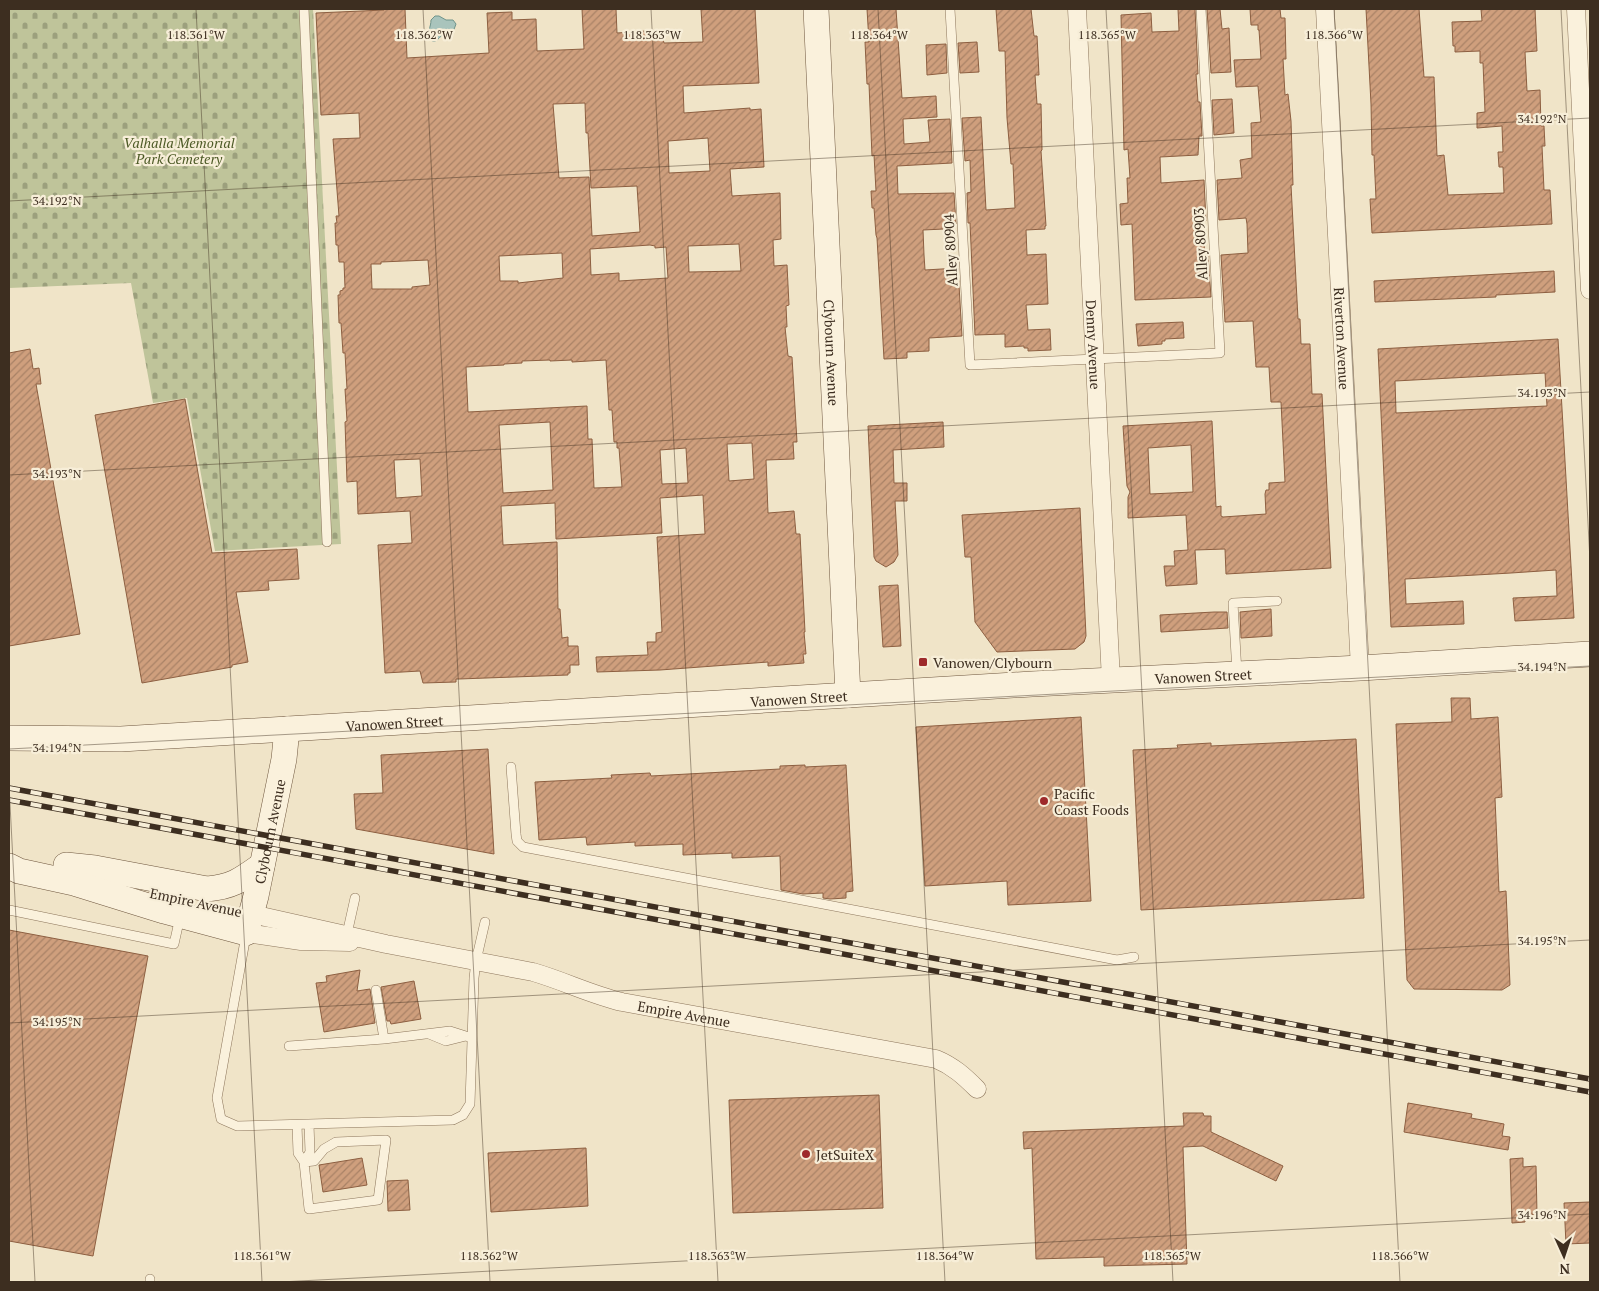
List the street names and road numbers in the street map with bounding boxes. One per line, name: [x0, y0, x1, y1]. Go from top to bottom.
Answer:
street label: Alley 80903: [1189, 207, 1211, 281]
street label: Alley 80904: [939, 213, 961, 287]
street label: Riverton Avenue: [1330, 287, 1355, 390]
street label: Clybourn Avenue: [820, 299, 844, 406]
street label: Denny Avenue: [1082, 299, 1106, 390]
street label: Vanowen Street: [1154, 664, 1253, 688]
street label: Vanowen Street: [749, 686, 849, 711]
street label: Vanowen Street: [345, 710, 445, 735]
street label: Clybourn Avenue: [249, 777, 289, 885]
street label: Empire Avenue: [148, 883, 244, 921]
street label: Empire Avenue: [636, 996, 732, 1031]

